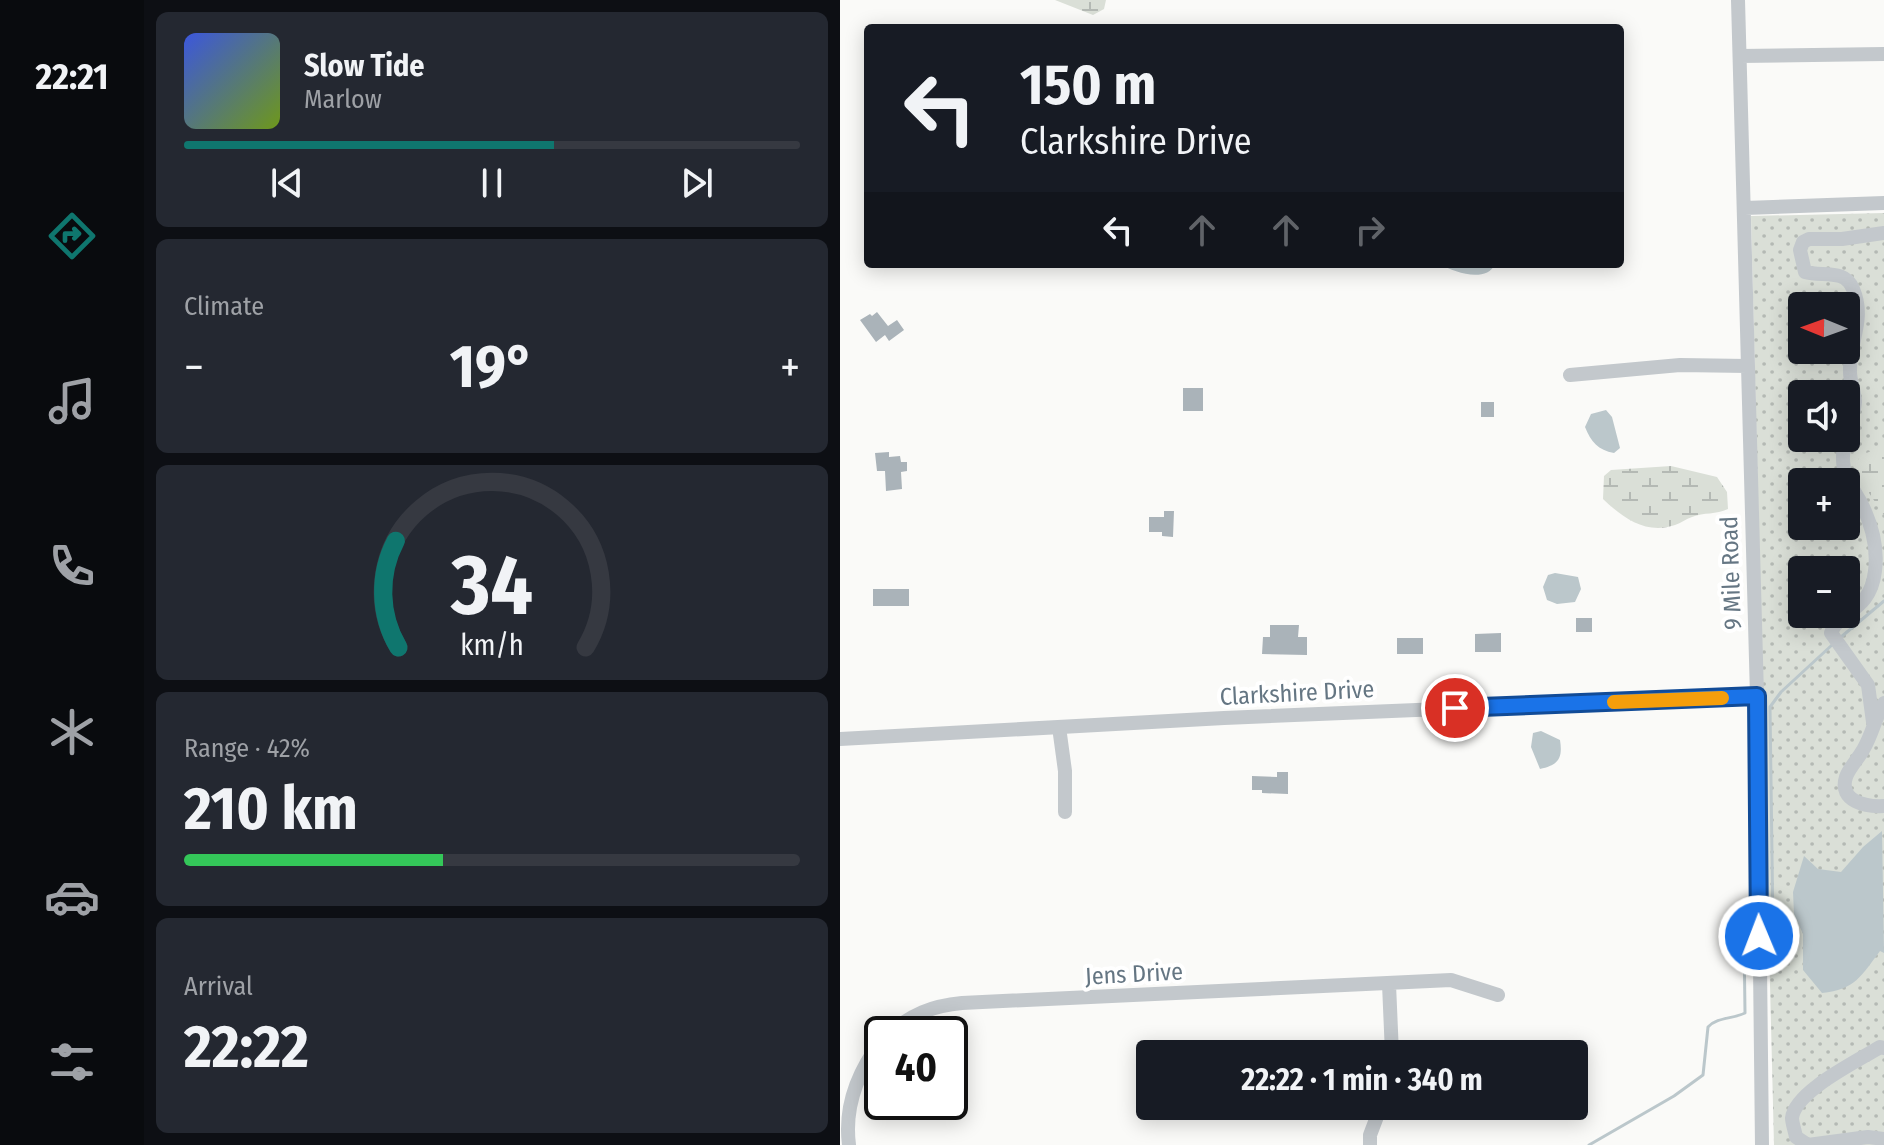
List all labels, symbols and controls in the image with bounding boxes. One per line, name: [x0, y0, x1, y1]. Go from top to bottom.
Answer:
text: Slow Tide: [304, 48, 425, 84]
text: 150 m: [1020, 52, 1156, 119]
text: 22:21: [36, 55, 108, 99]
icon: left: [888, 56, 992, 160]
text: Marlow: [304, 84, 382, 115]
text: Clarkshire Drive: [1020, 120, 1251, 164]
icon: previous: [265, 161, 309, 205]
icon: pause: [470, 161, 514, 205]
icon: next: [675, 161, 719, 205]
icon: directions: [44, 208, 100, 264]
icon: left: [1096, 208, 1140, 252]
icon: ahead: [1180, 208, 1224, 252]
icon: ahead: [1264, 208, 1308, 252]
icon: right: [1348, 208, 1392, 252]
text: Climate: [184, 291, 264, 322]
north arrow: [1788, 292, 1860, 364]
map controls: [1788, 292, 1860, 628]
text: 19°: [450, 331, 534, 403]
text: −: [184, 341, 204, 394]
text: +: [780, 341, 800, 394]
icon: music: [44, 373, 100, 429]
button: sound: [1788, 380, 1860, 452]
button: +: [1788, 468, 1860, 540]
street label: 9 Mile Road: [1715, 516, 1747, 630]
text: 34: [450, 536, 533, 636]
icon: phone: [44, 538, 100, 594]
button: −: [1788, 556, 1860, 628]
text: km/h: [460, 629, 524, 664]
pin: [1421, 674, 1489, 742]
street label: Clarkshire Drive: [1219, 675, 1375, 711]
icon: arrive: [1433, 686, 1477, 730]
icon: climate: [44, 704, 100, 760]
text: Range · 42%: [184, 733, 310, 764]
text: 210 km: [184, 773, 358, 845]
icon: car: [44, 869, 100, 925]
position arrow: [1717, 894, 1801, 978]
street label: Jens Drive: [1084, 957, 1184, 991]
text: Arrival: [184, 971, 253, 1002]
text: 22:22: [184, 1011, 309, 1083]
speed limit sign: 40: [864, 1016, 968, 1120]
icon: filters: [44, 1034, 100, 1090]
text: 22:22 · 1 min · 340 m: [1241, 1062, 1483, 1098]

